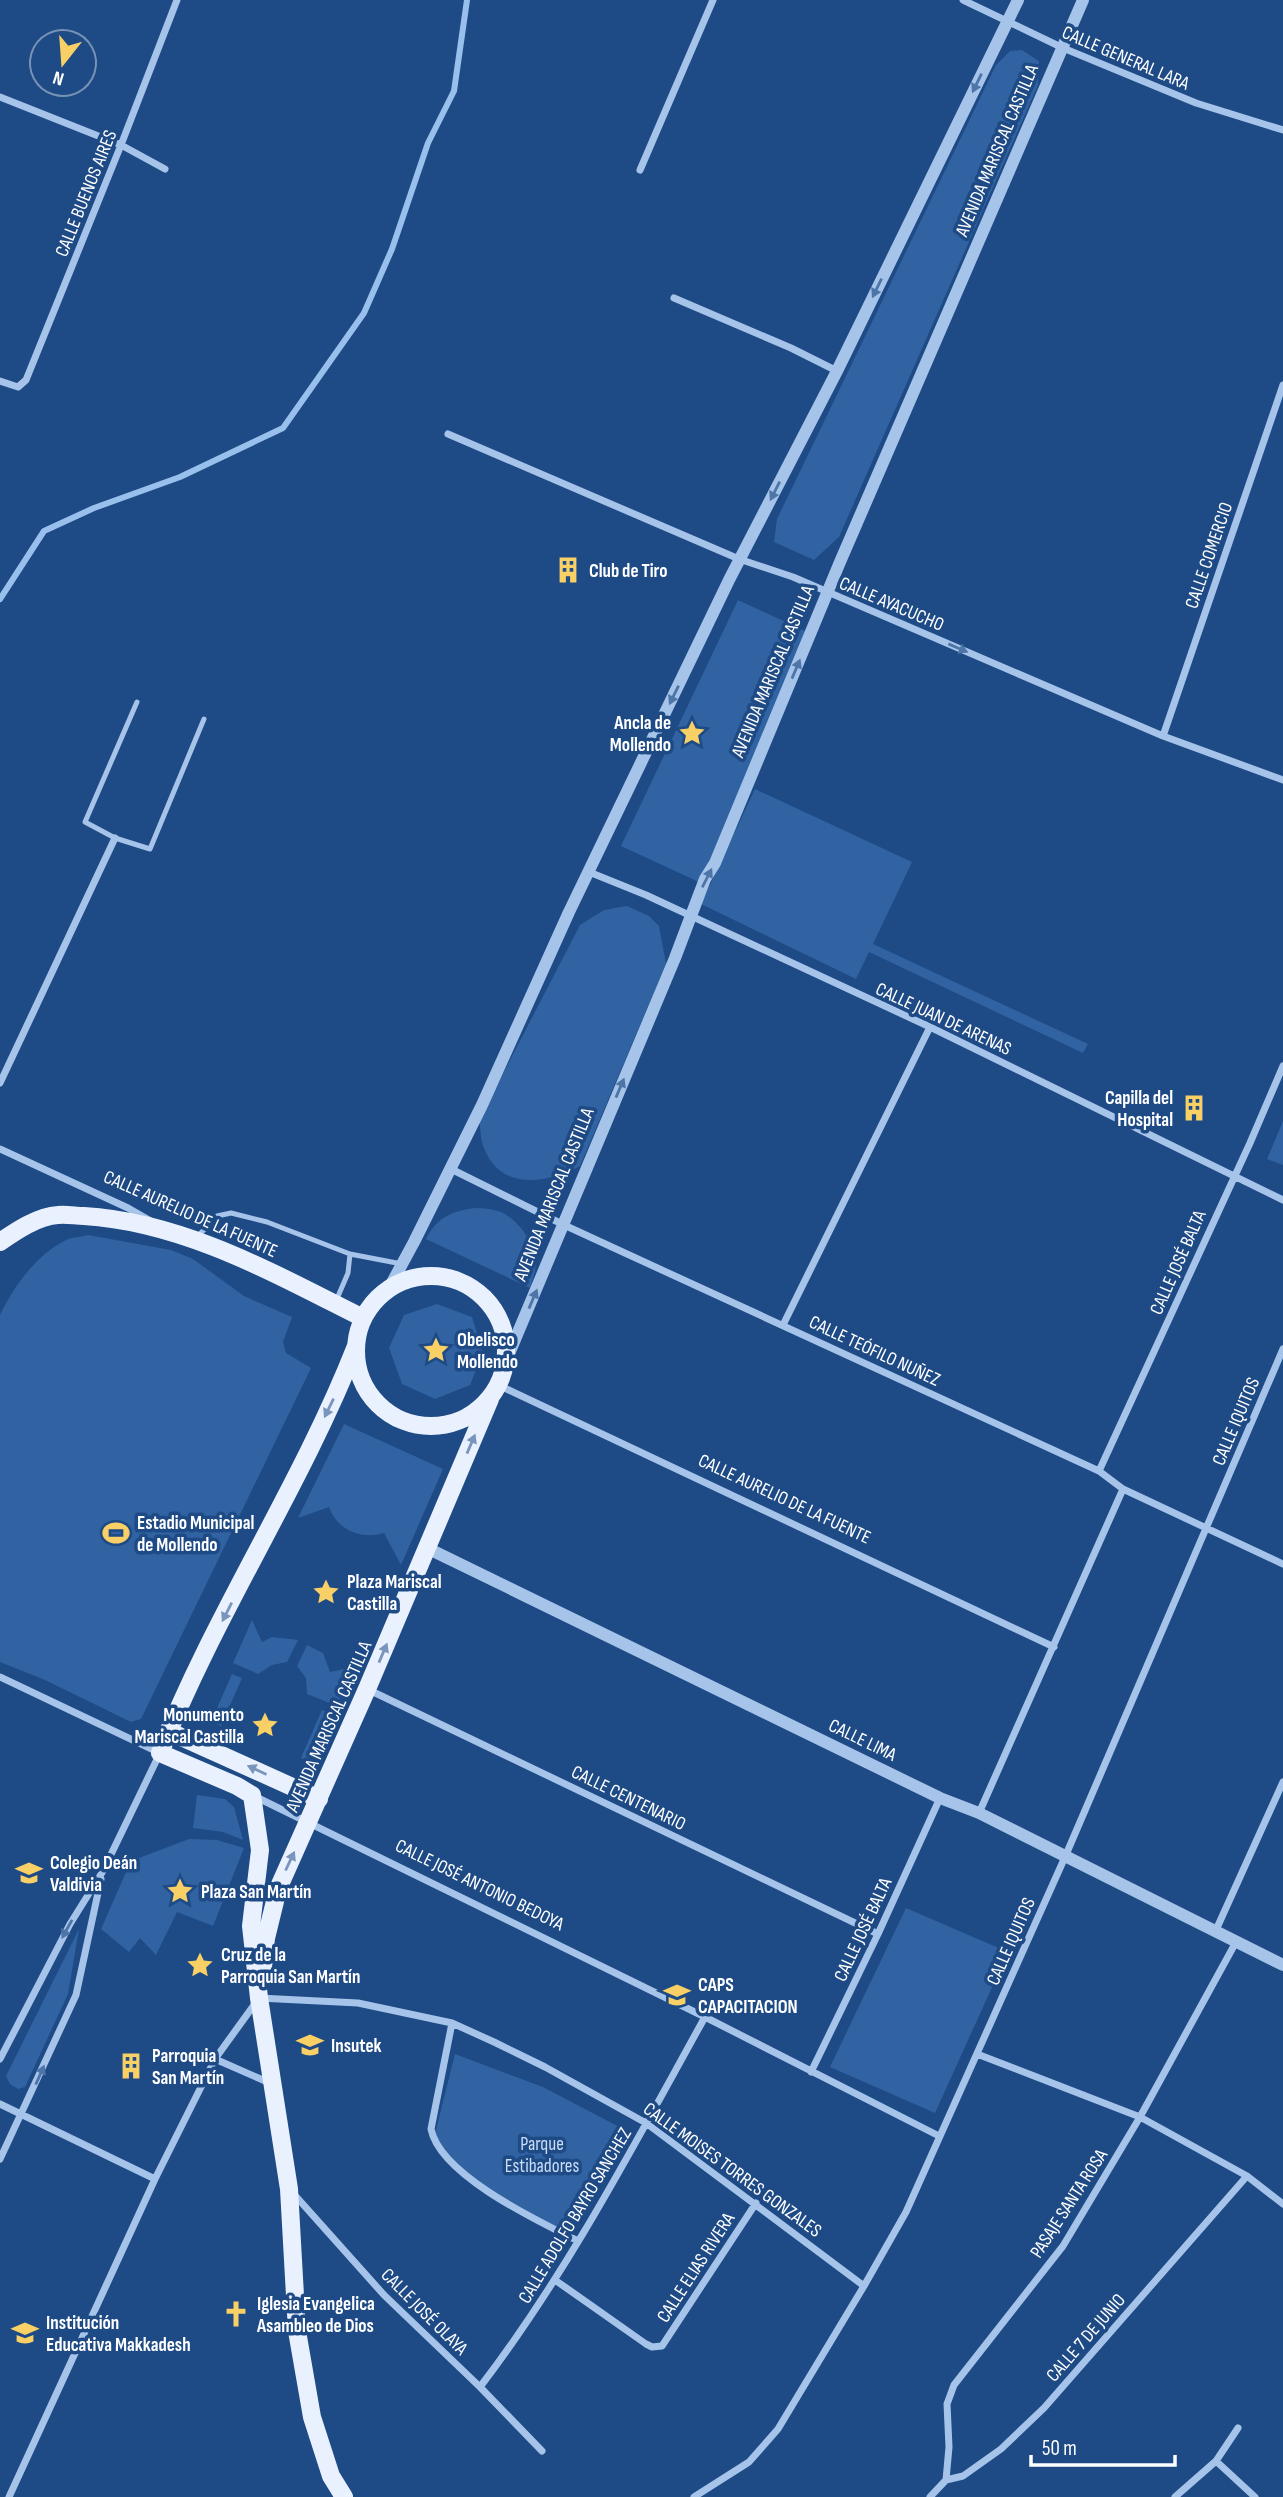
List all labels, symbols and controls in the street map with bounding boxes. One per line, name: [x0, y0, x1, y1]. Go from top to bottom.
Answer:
street label: CALLE GENERAL LARA: [1058, 21, 1193, 96]
north arrow: [28, 28, 98, 98]
street label: AVENIDA MARISCAL CASTILLA: [950, 60, 1044, 241]
text: N: [50, 65, 67, 90]
one-way arrow: [971, 73, 982, 93]
street label: CALLE BUENOS AIRES: [50, 127, 122, 260]
one-way arrow: [871, 278, 883, 298]
one-way arrow: [770, 481, 781, 501]
street label: CALLE COMERCIO: [1180, 499, 1238, 612]
building icon: Club de Tiro: [553, 555, 583, 585]
place label: Club de Tiro: [589, 560, 668, 583]
street label: CALLE AYACUCHO: [836, 572, 947, 637]
street label: AVENIDA MARISCAL CASTILLA: [726, 581, 820, 762]
one-way arrow: [948, 642, 968, 654]
one-way arrow: [790, 659, 802, 679]
one-way arrow: [668, 685, 679, 705]
place label: Ancla de Mollendo: [610, 712, 671, 757]
place icon: Ancla de Mollendo: [677, 718, 707, 748]
one-way arrow: [701, 868, 712, 888]
street label: CALLE JUAN DE ARENAS: [872, 978, 1015, 1061]
one-way arrow: [615, 1078, 626, 1099]
place label: Capilla del Hospital: [1105, 1087, 1173, 1132]
building icon: Capilla del Hospital: [1179, 1093, 1209, 1123]
street label: AVENIDA MARISCAL CASTILLA: [509, 1104, 600, 1285]
street label: CALLE AURELIO DE LA FUENTE: [100, 1166, 281, 1263]
street label: CALLE JOSÉ BALTA: [1145, 1206, 1212, 1318]
one-way arrow: [528, 1288, 539, 1309]
street label: CALLE TEÓFILO NUÑEZ: [805, 1311, 944, 1392]
place label: Obelisco Mollendo: [457, 1329, 518, 1374]
place icon: Obelisco Mollendo: [421, 1335, 451, 1365]
street label: CALLE IQUITOS: [1208, 1374, 1265, 1469]
one-way arrow: [323, 1398, 334, 1418]
one-way arrow: [466, 1433, 477, 1454]
street label: CALLE AURELIO DE LA FUENTE: [694, 1449, 874, 1549]
place label: Estadio Municipal de Mollendo: [137, 1512, 254, 1557]
sports icon: Estadio Municipal de Mollendo: [101, 1518, 131, 1548]
place label: Plaza Mariscal Castilla: [347, 1571, 442, 1616]
place icon: Plaza Mariscal Castilla: [311, 1577, 341, 1607]
one-way arrow: [221, 1602, 233, 1622]
street label: AVENIDA MARISCAL CASTILLA: [281, 1637, 378, 1817]
one-way arrow: [377, 1643, 388, 1664]
place label: Monumento Mariscal Castilla: [135, 1704, 244, 1749]
place icon: Monumento Mariscal Castilla: [250, 1710, 280, 1740]
street label: CALLE LIMA: [825, 1714, 901, 1767]
street label: CALLE CENTENARIO: [567, 1761, 689, 1836]
one-way arrow: [246, 1764, 267, 1775]
street label: CALLE JOSÉ ANTONIO BEDOYA: [391, 1835, 568, 1937]
one-way arrow: [285, 1851, 296, 1871]
place label: Colegio Deán Valdivia: [50, 1852, 137, 1897]
school or university icon: Colegio Deán Valdivia: [14, 1858, 44, 1888]
street label: CALLE JOSÉ BALTA: [829, 1873, 898, 1985]
place icon: Plaza San Martín: [165, 1876, 195, 1906]
place label: Plaza San Martín: [201, 1881, 312, 1904]
street label: CALLE IQUITOS: [982, 1894, 1041, 1989]
one-way arrow: [61, 1920, 73, 1939]
place label: Cruz de la Parroquia San Martín: [221, 1944, 360, 1989]
place icon: Cruz de la Parroquia San Martín: [185, 1950, 215, 1980]
place label: CAPS CAPACITACION: [698, 1974, 798, 2019]
school or university icon: CAPS CAPACITACION: [662, 1980, 692, 2010]
school or university icon: Insutek: [295, 2030, 325, 2060]
place label: Insutek: [331, 2035, 382, 2058]
place label: Parroquia San Martín: [152, 2045, 224, 2090]
building icon: Parroquia San Martín: [116, 2051, 146, 2081]
one-way arrow: [34, 2065, 45, 2085]
street label: CALLE MOISES TORRES GONZALES: [638, 2098, 826, 2243]
street label: CALLE ADOLFO BAYRO SANCHEZ: [514, 2124, 637, 2308]
park label: Parque Estibadores: [505, 2133, 579, 2178]
street label: PASAJE SANTA ROSA: [1026, 2144, 1113, 2263]
street label: CALLE ELIAS RIVERA: [652, 2208, 741, 2327]
street label: CALLE JOSÉ OLAYA: [376, 2264, 473, 2361]
street label: CALLE 7 DE JUNIO: [1042, 2289, 1131, 2387]
place label: Iglesia Evangelica Asambleo de Dios: [256, 2293, 375, 2338]
church icon: Iglesia Evangelica Asambleo de Dios: [221, 2299, 251, 2329]
place label: Institución Educativa Makkadesh: [46, 2312, 191, 2357]
school or university icon: Institución Educativa Makkadesh: [10, 2318, 40, 2348]
scale bar: [1031, 2424, 1174, 2468]
text: 50 m: [1042, 2436, 1077, 2461]

